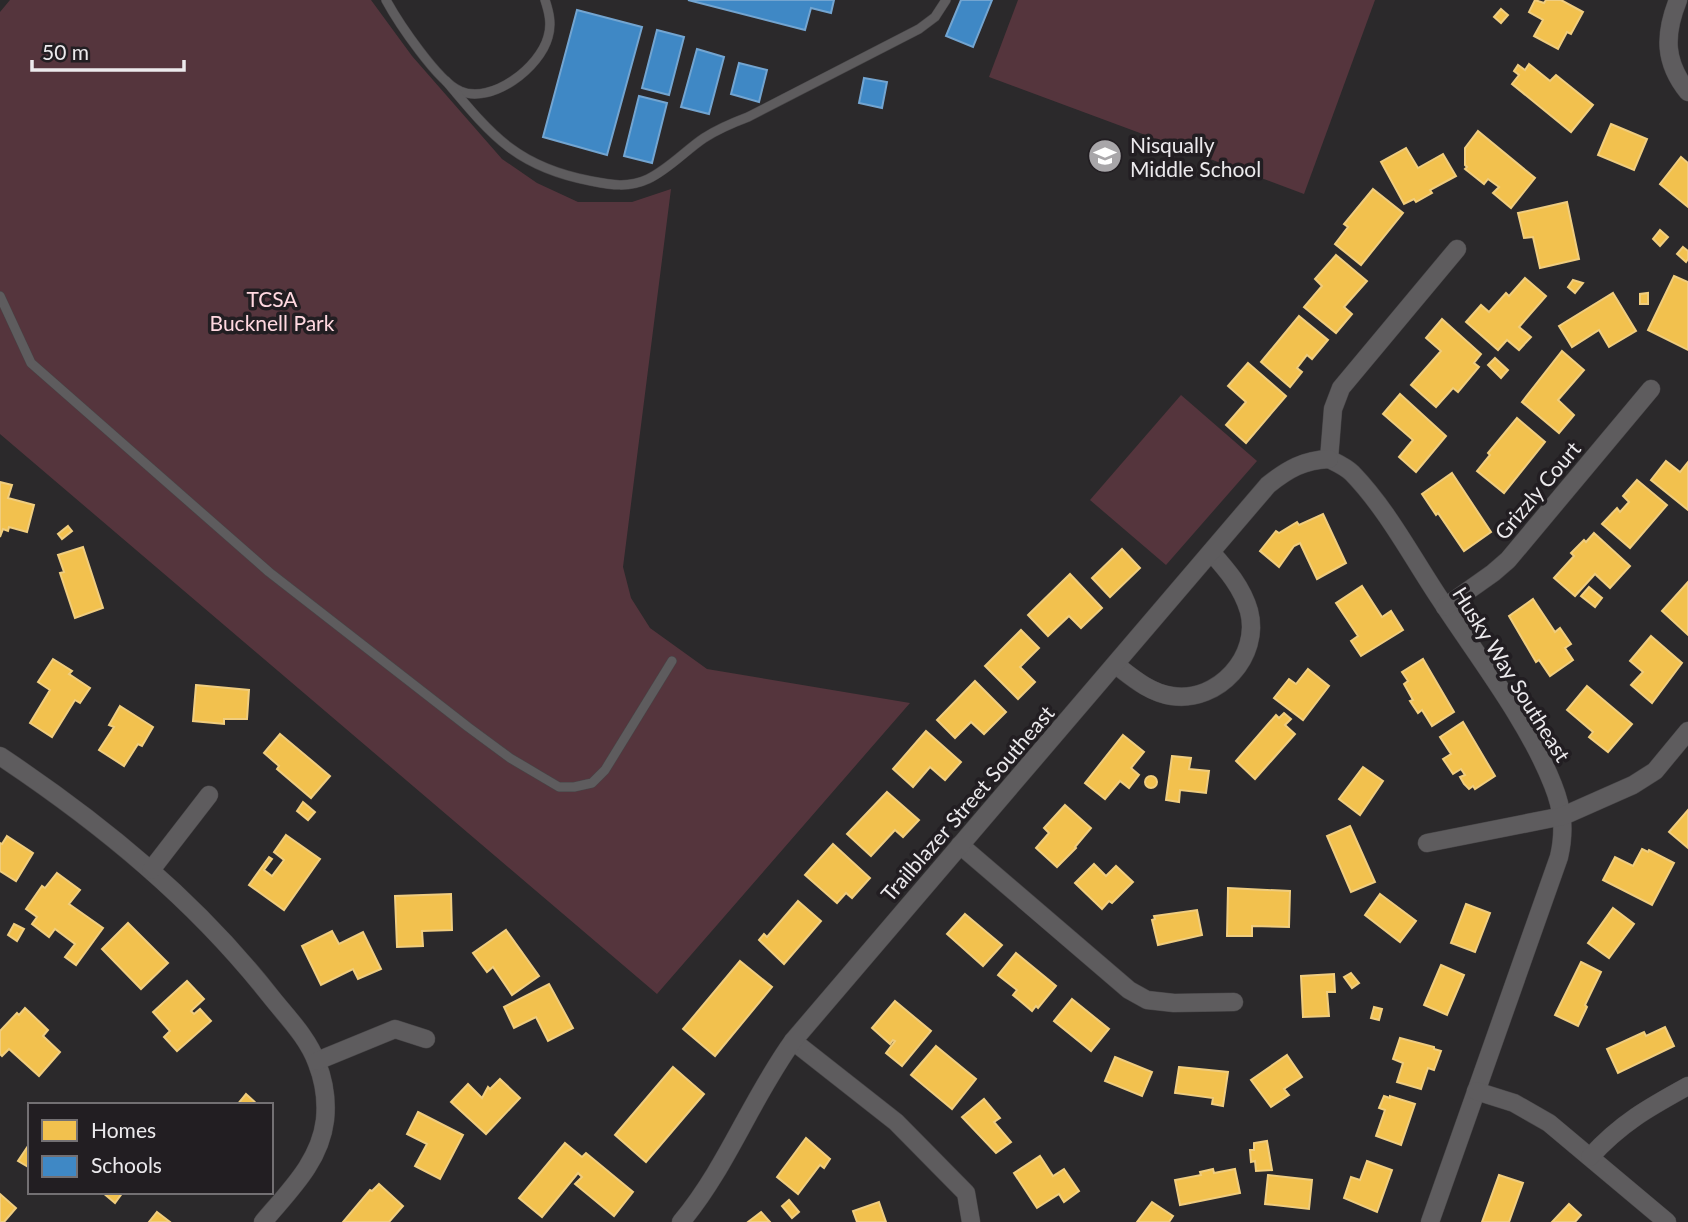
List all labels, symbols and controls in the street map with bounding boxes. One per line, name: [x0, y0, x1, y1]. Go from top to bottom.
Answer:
scale bar: [32, 28, 184, 72]
text: 50 m: [42, 39, 89, 64]
place label: Nisqually Middle School: [1130, 132, 1261, 181]
school or university icon: Nisqually Middle School: [1086, 137, 1124, 175]
park label: TCSA Bucknell Park: [210, 286, 335, 335]
street label: Grizzly Court: [1489, 436, 1585, 544]
street label: Husky Way Southeast: [1448, 582, 1576, 766]
street label: Trailblazer Street Southeast: [875, 700, 1059, 906]
legend: [28, 1103, 273, 1194]
text: Homes: [91, 1117, 156, 1142]
text: Schools: [91, 1152, 162, 1177]

